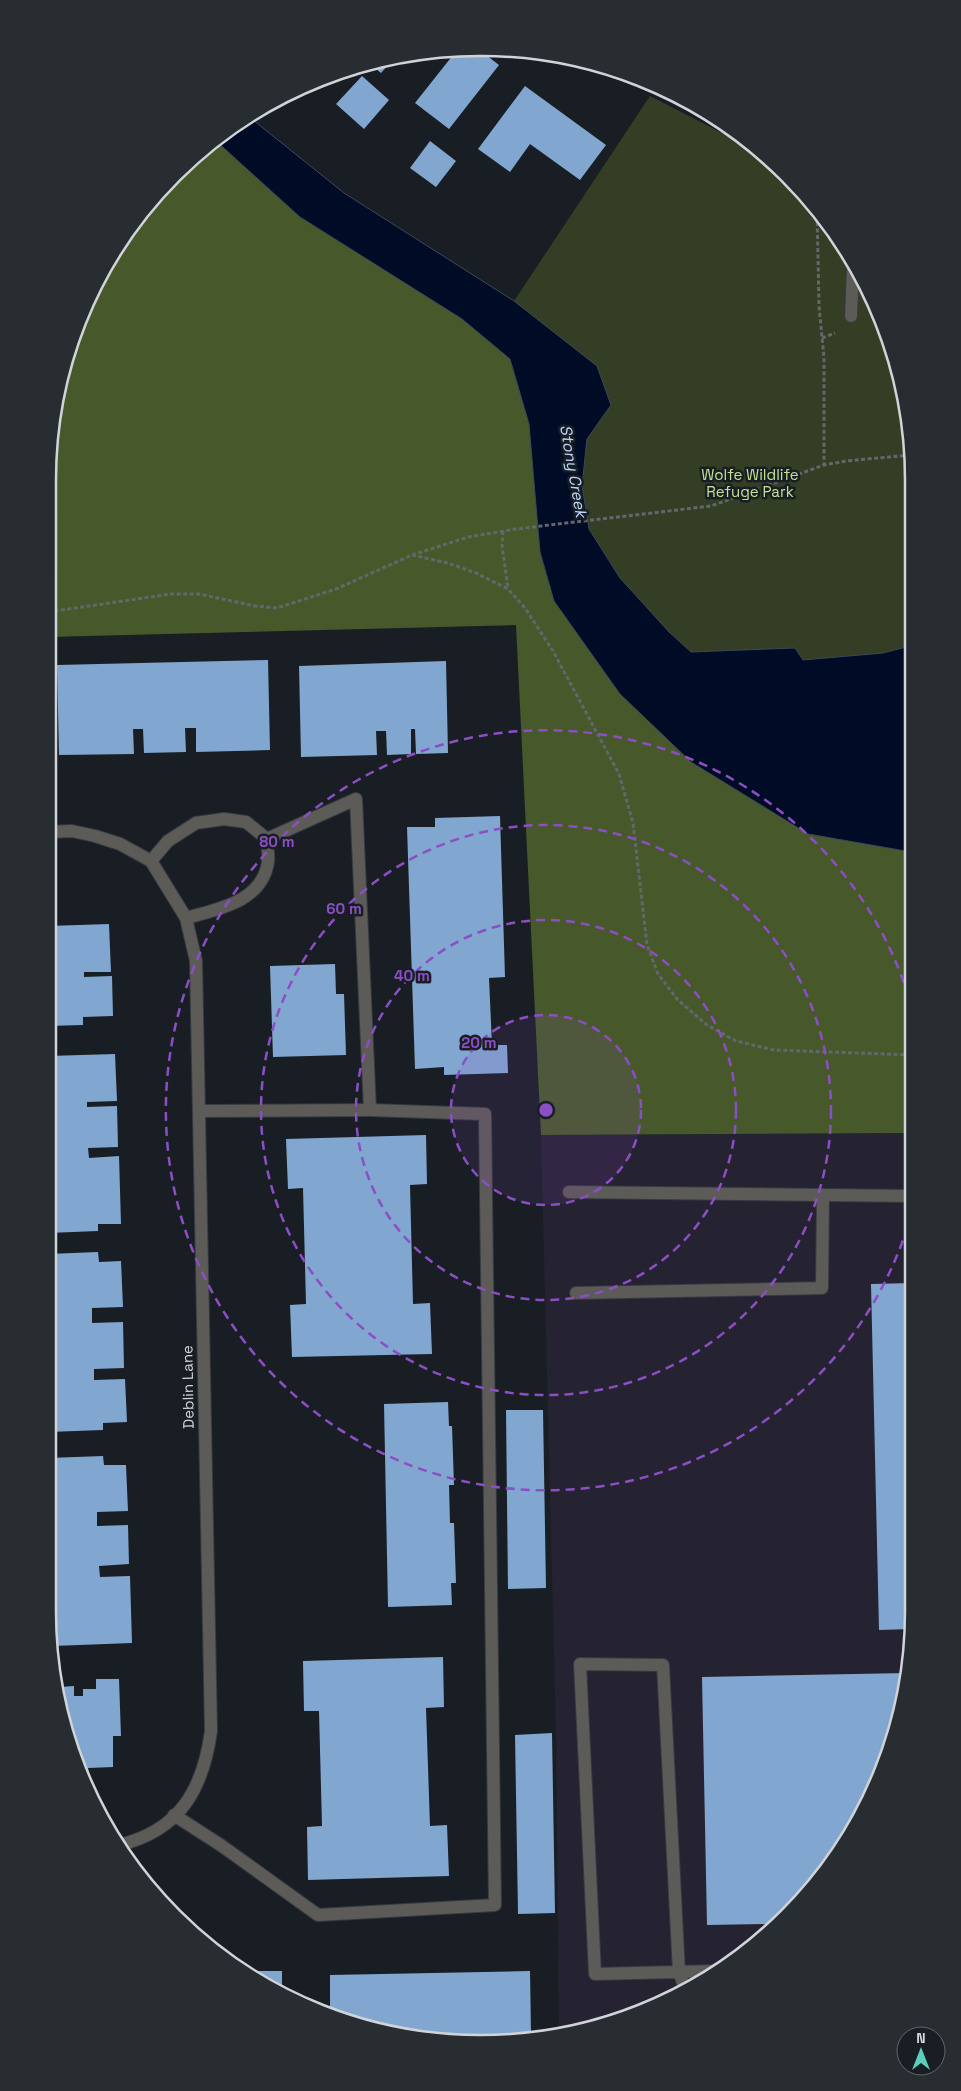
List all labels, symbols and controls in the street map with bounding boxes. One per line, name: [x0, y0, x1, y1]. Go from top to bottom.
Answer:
water label: Stony Creek: [555, 423, 592, 522]
park label: Wolfe Wildlife Refuge Park: [701, 465, 799, 501]
text: 80 m: [259, 832, 295, 851]
text: 60 m: [326, 899, 362, 918]
text: 40 m: [394, 966, 430, 985]
text: 20 m: [461, 1033, 497, 1052]
centre of rings: [537, 1101, 555, 1119]
street label: Deblin Lane: [177, 1345, 198, 1429]
north arrow: [896, 2026, 946, 2076]
text: N: [916, 2029, 926, 2047]

